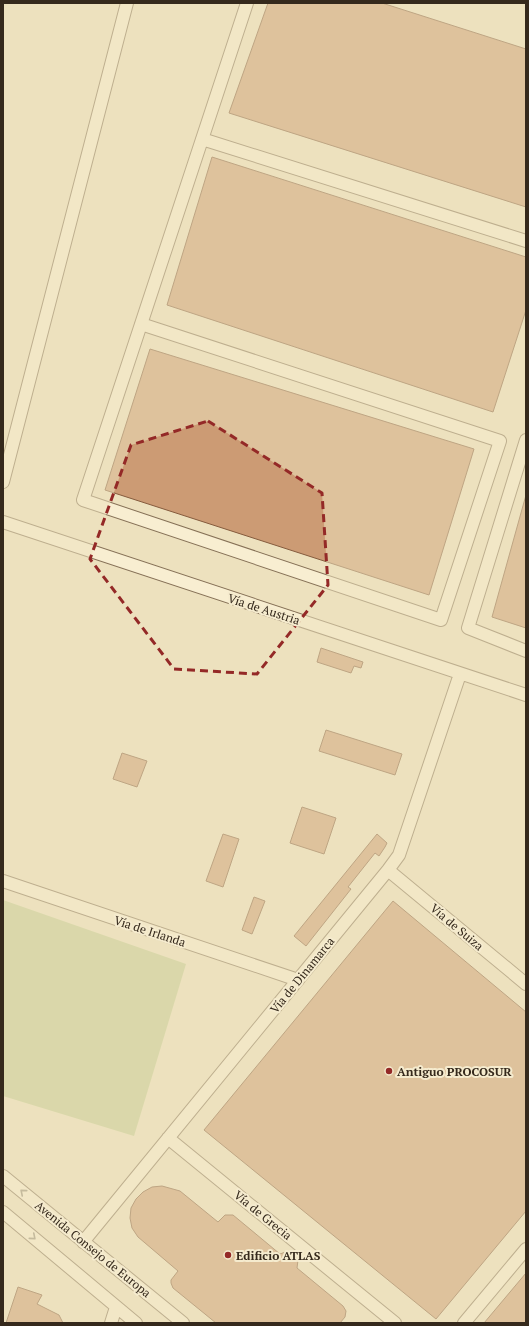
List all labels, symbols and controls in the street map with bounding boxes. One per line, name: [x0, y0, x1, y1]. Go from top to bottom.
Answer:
street label: Vía de Austria: [226, 590, 302, 628]
street label: Vía de Suiza: [427, 900, 487, 954]
street label: Vía de Irlanda: [112, 912, 188, 950]
street label: Vía de Dinamarca: [267, 934, 337, 1016]
place label: Antiguo PROCOSUR: [397, 1064, 512, 1079]
marker: Antiguo PROCOSUR: [384, 1066, 394, 1076]
street label: Vía de Grecia: [231, 1187, 295, 1243]
one-way arrow: [20, 1189, 27, 1196]
street label: Avenida Consejo de Europa: [32, 1198, 154, 1300]
one-way arrow: [28, 1233, 36, 1240]
place label: Edificio ATLAS: [236, 1248, 321, 1263]
marker: Edificio ATLAS: [223, 1250, 233, 1260]

